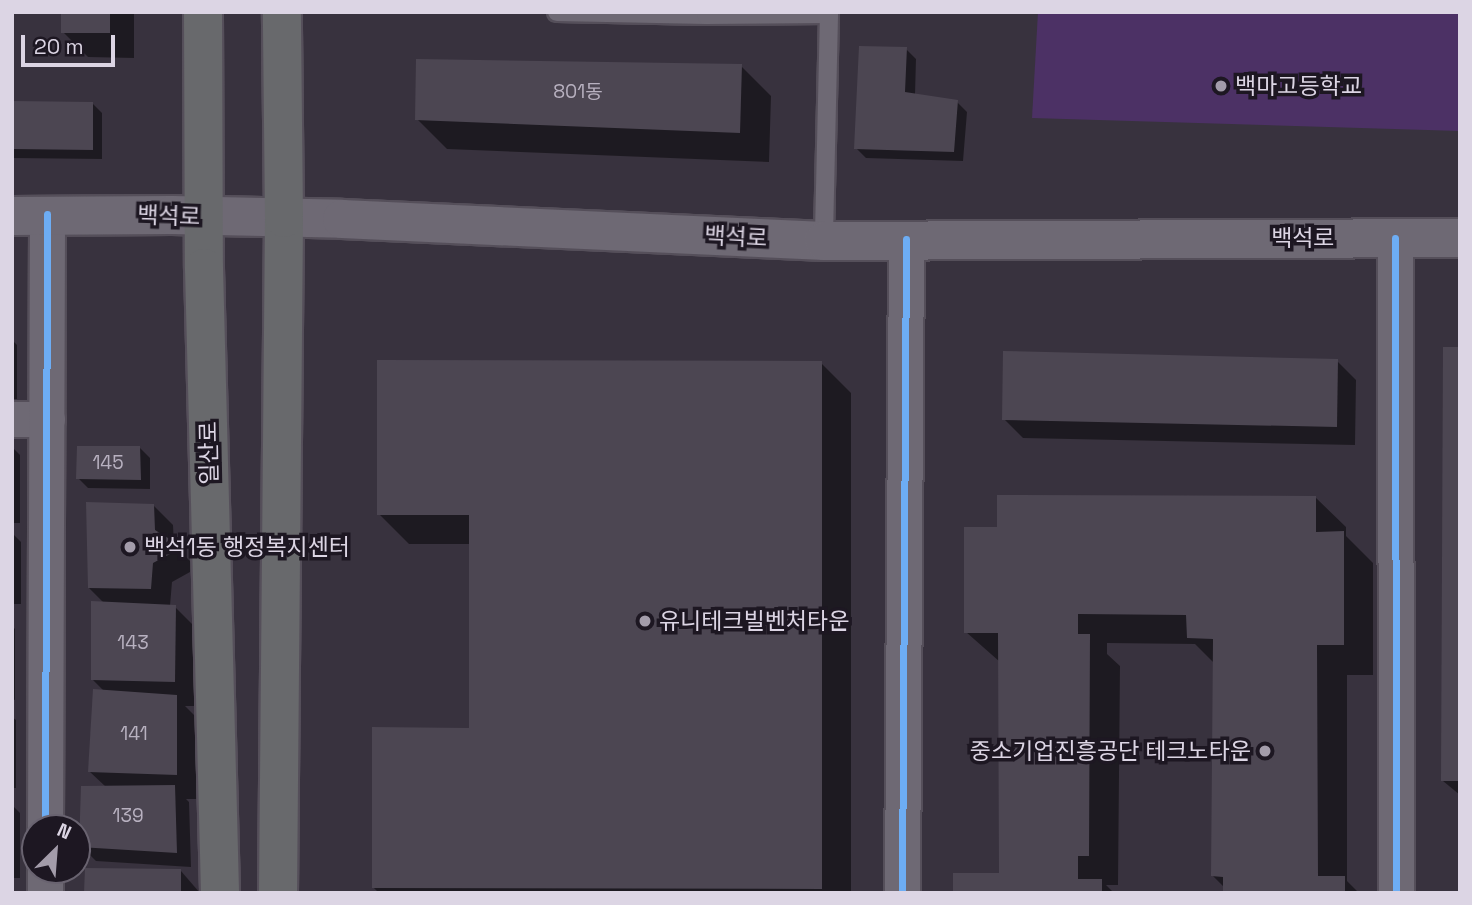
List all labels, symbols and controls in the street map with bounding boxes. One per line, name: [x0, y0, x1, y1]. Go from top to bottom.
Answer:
scale bar: [24, 21, 119, 65]
text: 20 m: [34, 33, 84, 60]
place label: 백마고등학교: [1235, 72, 1362, 100]
marker: 백마고등학교: [1213, 78, 1229, 94]
house number: 801동: [553, 81, 603, 103]
street label: 백석로: [137, 201, 201, 231]
street label: 백석로: [704, 222, 768, 252]
street label: 백석로: [1271, 224, 1335, 252]
street label: 일산로: [195, 421, 223, 485]
house number: 145: [92, 452, 124, 474]
place label: 백석1동 행정복지센터: [144, 533, 350, 561]
marker: 백석1동 행정복지센터: [122, 539, 138, 555]
place label: 유니테크빌벤처타운: [659, 607, 849, 635]
marker: 유니테크빌벤처타운: [637, 613, 653, 629]
house number: 143: [117, 632, 149, 654]
house number: 141: [120, 723, 148, 745]
place label: 중소기업진흥공단 테크노타운: [970, 737, 1251, 765]
marker: 중소기업진흥공단 테크노타운: [1257, 743, 1273, 759]
house number: 139: [112, 805, 144, 827]
north arrow: [21, 814, 91, 884]
text: N: [53, 817, 75, 845]

